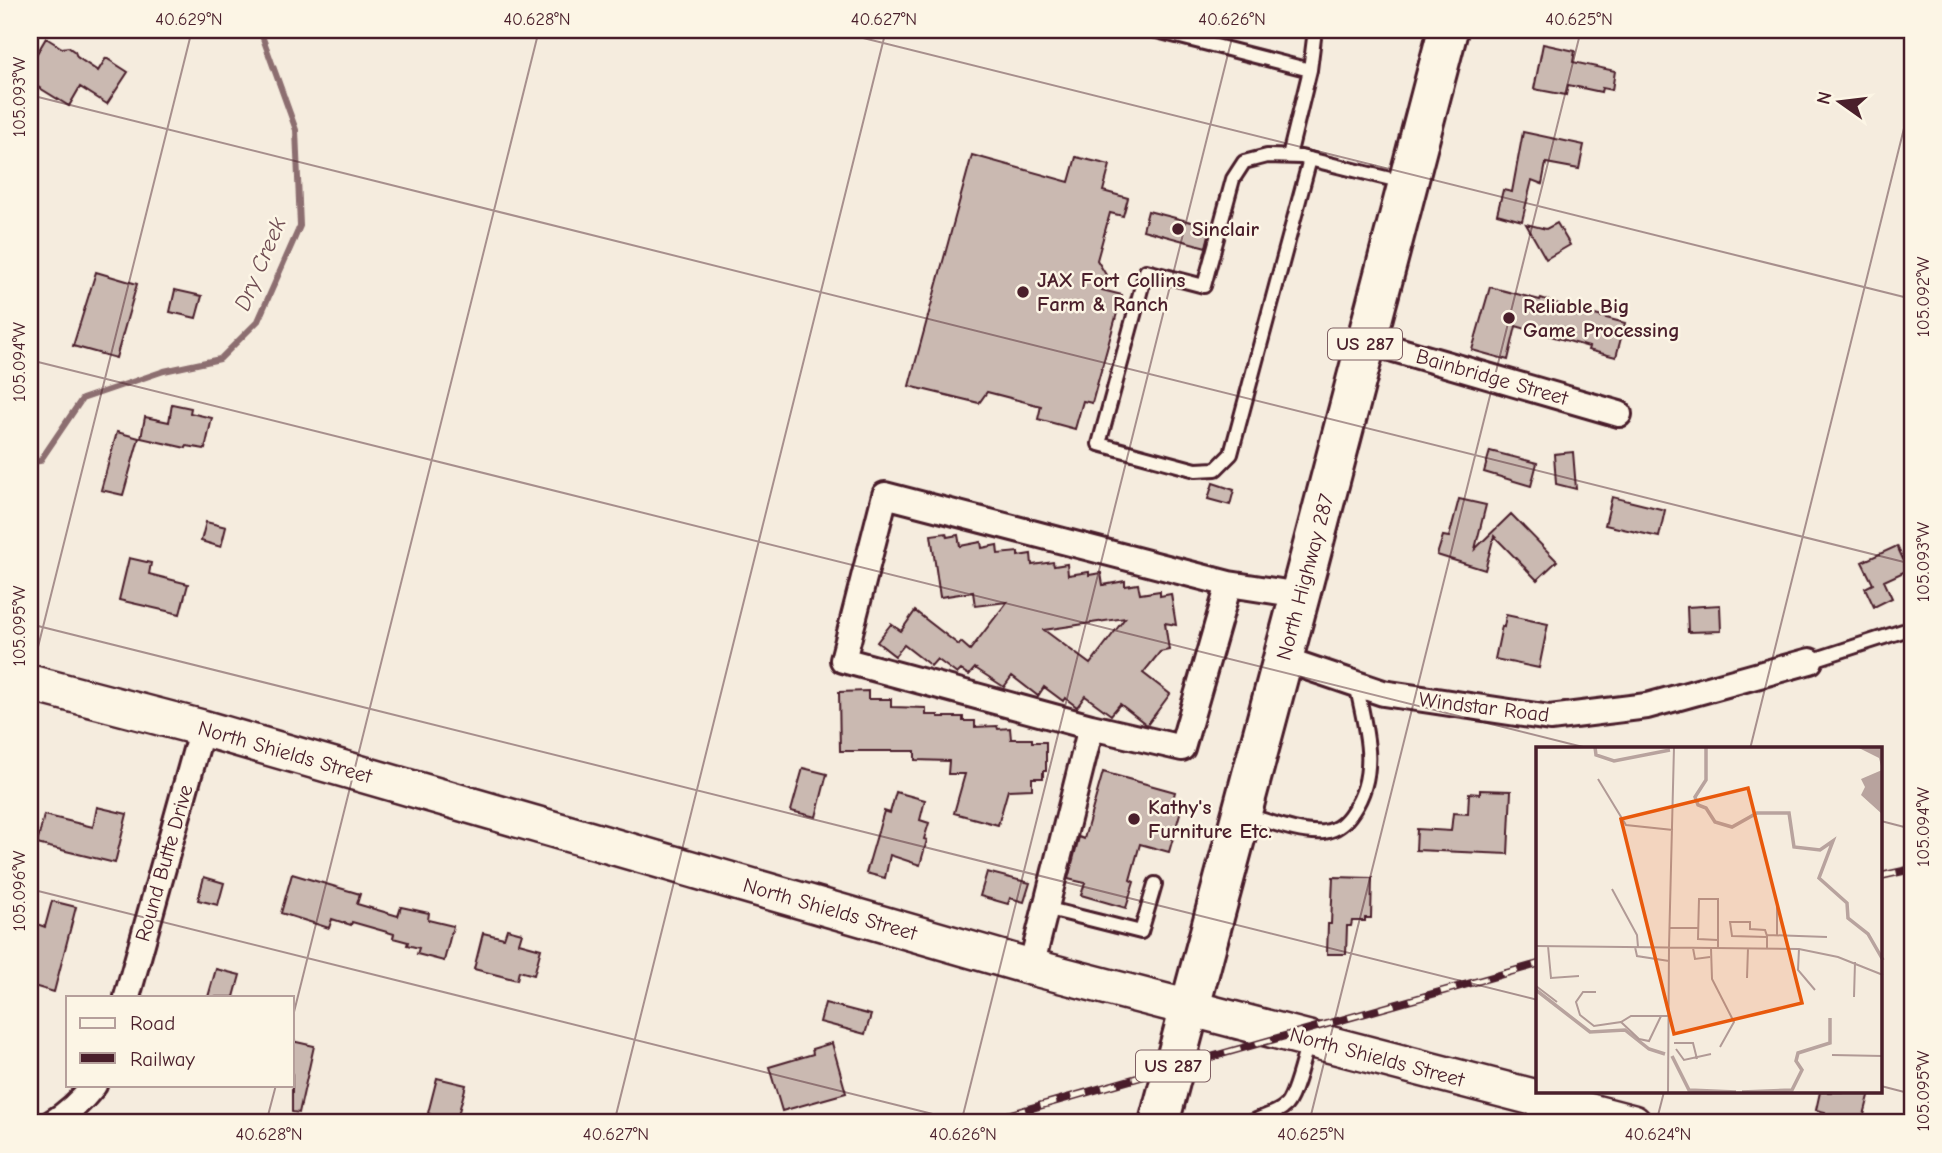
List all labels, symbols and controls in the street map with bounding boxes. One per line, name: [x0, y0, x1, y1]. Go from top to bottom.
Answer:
text: 40.629°N: [155, 9, 223, 30]
text: 40.628°N: [503, 9, 571, 30]
text: 40.627°N: [851, 9, 917, 30]
text: 40.626°N: [1198, 9, 1266, 30]
text: 40.625°N: [1545, 9, 1613, 30]
text: 105.093°W: [9, 56, 30, 137]
north arrow: [1806, 66, 1876, 136]
text: N: [1812, 89, 1837, 107]
water label: Dry Creek: [228, 213, 292, 315]
place label: Sinclair: [1192, 217, 1260, 241]
marker: Sinclair: [1170, 221, 1186, 237]
text: 105.092°W: [1913, 256, 1934, 337]
place label: JAX Fort Collins Farm & Ranch: [1037, 268, 1186, 316]
marker: JAX Fort Collins Farm & Ranch: [1015, 284, 1031, 300]
place label: Reliable Big Game Processing: [1523, 294, 1680, 342]
marker: Reliable Big Game Processing: [1501, 310, 1517, 326]
text: 105.094°W: [9, 322, 30, 402]
road number: US 287: [1328, 328, 1402, 360]
street label: Bainbridge Street: [1413, 344, 1572, 410]
street label: North Highway 287: [1271, 491, 1339, 663]
text: 105.093°W: [1913, 521, 1934, 602]
text: 105.095°W: [9, 585, 30, 666]
street label: Windstar Road: [1417, 687, 1551, 727]
street label: North Shields Street: [195, 716, 376, 789]
inset map: [1536, 747, 1882, 1094]
street label: Round Butte Drive: [130, 782, 198, 944]
text: 105.094°W: [1913, 787, 1934, 867]
place label: Kathy's Furniture Etc.: [1148, 795, 1272, 843]
marker: Kathy's Furniture Etc.: [1126, 811, 1142, 827]
text: 105.096°W: [9, 850, 30, 931]
street label: North Shields Street: [740, 873, 921, 946]
legend: [66, 996, 294, 1086]
text: Road: [130, 1011, 175, 1035]
street label: North Shields Street: [1287, 1022, 1468, 1092]
text: Railway: [130, 1047, 195, 1071]
road number: US 287: [1136, 1050, 1210, 1082]
text: 105.095°W: [1913, 1050, 1934, 1131]
text: 40.628°N: [235, 1124, 303, 1145]
text: 40.627°N: [583, 1124, 649, 1145]
text: 40.626°N: [929, 1124, 997, 1145]
text: 40.625°N: [1277, 1124, 1345, 1145]
text: 40.624°N: [1625, 1124, 1691, 1145]

